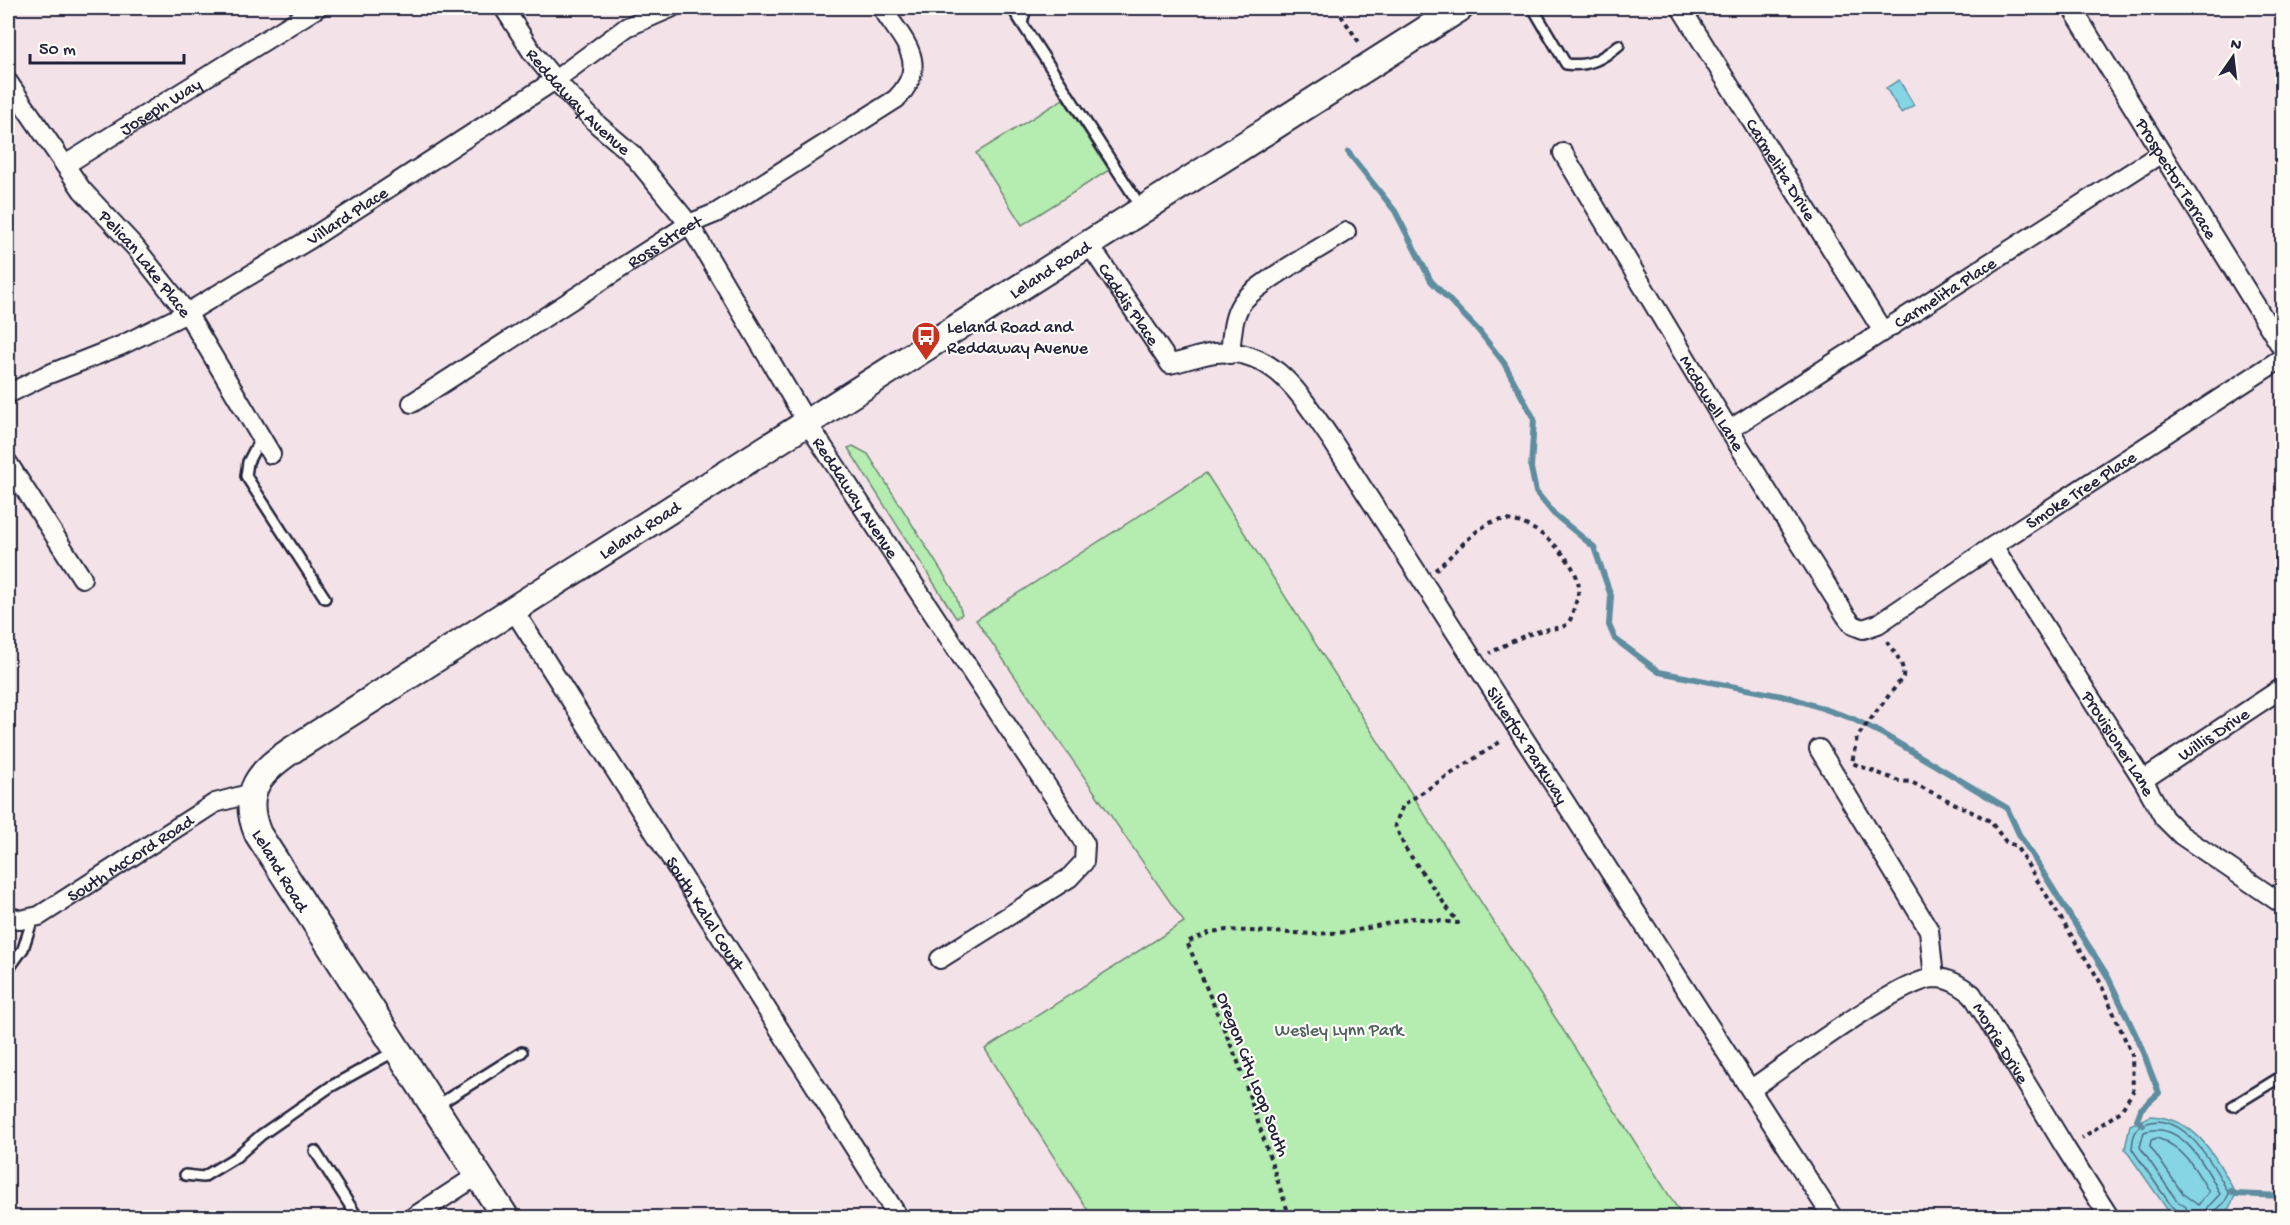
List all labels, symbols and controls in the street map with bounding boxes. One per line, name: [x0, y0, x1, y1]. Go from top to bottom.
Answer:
scale bar: [30, 27, 184, 65]
north arrow: [2203, 27, 2263, 87]
text: N: [2228, 35, 2244, 56]
text: 50 m: [39, 40, 76, 61]
street label: Reddaway Avenue: [520, 45, 634, 161]
street label: Joseph Way: [117, 75, 206, 141]
street label: Prospector Terrace: [2129, 114, 2221, 244]
street label: Carmelita Drive: [1740, 115, 1820, 226]
street label: Villard Place: [303, 183, 393, 252]
street label: Pelican Lake Place: [92, 206, 195, 323]
street label: Ross Street: [624, 211, 707, 274]
street label: Leland Road: [1006, 236, 1097, 305]
street label: Carmelita Place: [1891, 253, 2001, 334]
street label: Caddis Place: [1092, 260, 1163, 351]
place label: Leland Road and Reddaway Avenue: [947, 318, 1089, 360]
bus stop icon: Leland Road and Reddaway Avenue: [910, 320, 942, 362]
street label: Mcdowell Lane: [1674, 352, 1748, 456]
street label: Reddaway Avenue: [807, 434, 902, 564]
street label: Smoke Tree Place: [2023, 447, 2142, 535]
street label: Leland Road: [596, 497, 687, 565]
street label: Silverfox Parkway: [1480, 683, 1571, 809]
street label: Provisioner Lane: [2075, 687, 2158, 801]
street label: Willis Drive: [2175, 704, 2255, 767]
street label: South McCord Road: [64, 811, 199, 908]
street label: Leland Road: [246, 826, 312, 918]
street label: South Kalal Court: [660, 854, 748, 977]
street label: Oregon City Loop South: [1211, 990, 1293, 1160]
street label: Morrie Drive: [1967, 999, 2032, 1089]
park label: Wesley Lynn Park: [1275, 1021, 1405, 1042]

